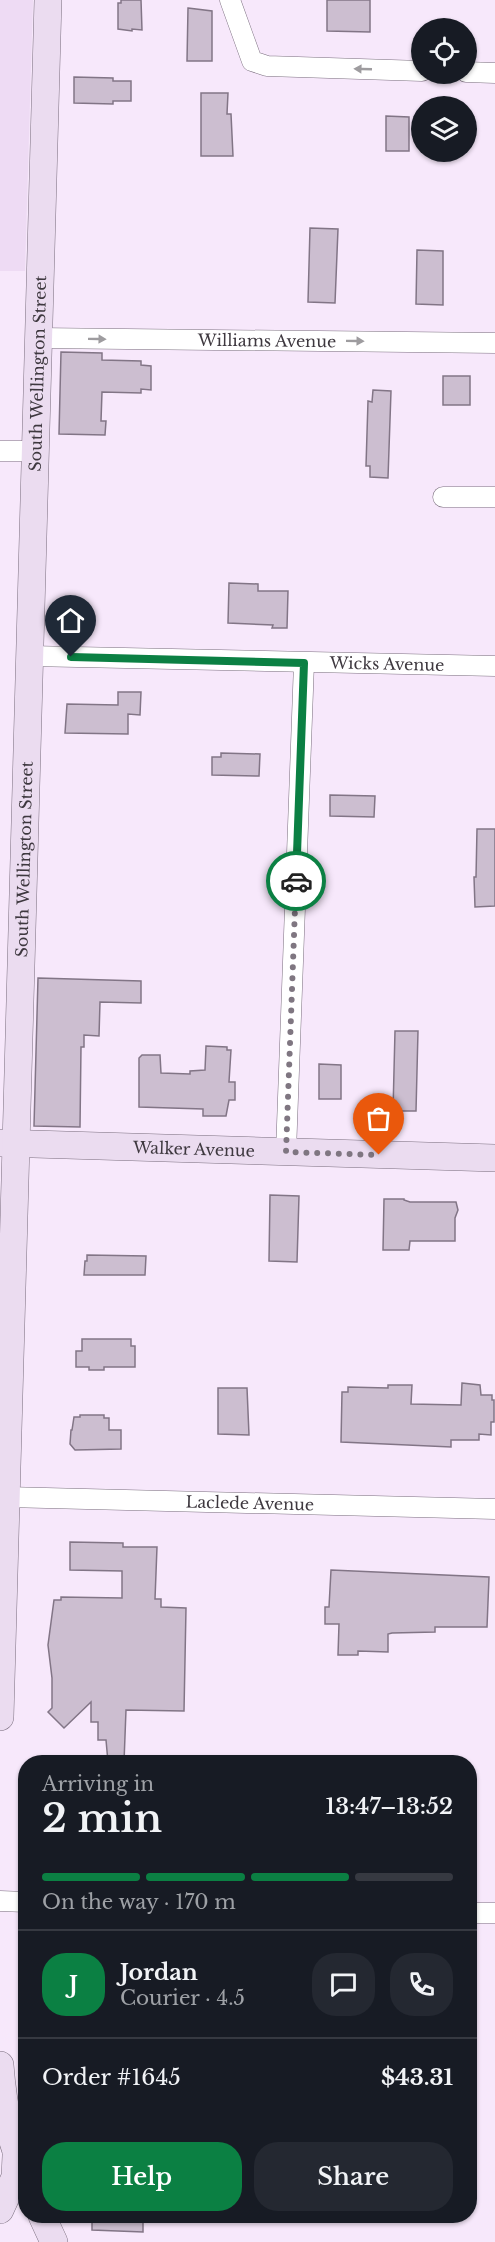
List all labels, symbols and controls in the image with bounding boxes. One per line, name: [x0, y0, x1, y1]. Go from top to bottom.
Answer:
map controls: [411, 18, 477, 162]
button: locate: [411, 18, 477, 84]
one-way arrow: [354, 64, 373, 74]
button: layers: [411, 96, 477, 162]
street label: South Wellington Street: [25, 275, 50, 472]
street label: Williams Avenue: [197, 330, 336, 351]
one-way arrow: [88, 334, 107, 344]
one-way arrow: [346, 336, 365, 346]
pin: [45, 595, 96, 657]
icon: home: [54, 604, 87, 637]
street label: Wicks Avenue: [328, 652, 445, 675]
street label: South Wellington Street: [11, 761, 37, 958]
courier: [266, 851, 326, 911]
icon: car: [280, 865, 313, 898]
pin: [353, 1093, 404, 1155]
icon: bag: [362, 1102, 395, 1135]
street label: Walker Avenue: [132, 1137, 255, 1161]
street label: Laclede Avenue: [186, 1491, 314, 1515]
text: Arriving in: [42, 1772, 154, 1796]
text: 13:47–13:52: [326, 1793, 453, 1820]
text: 2 min: [42, 1794, 162, 1843]
text: On the way · 170 m: [42, 1890, 236, 1914]
button: chat: [312, 1953, 375, 2016]
button: phone: [390, 1953, 453, 2016]
text: Jordan: [120, 1959, 198, 1986]
text: J: [69, 1971, 78, 1998]
text: Courier · 4.5: [120, 1986, 245, 2010]
text: Order #1645: [42, 2064, 181, 2091]
text: $43.31: [381, 2064, 453, 2091]
button: Help: [42, 2142, 242, 2211]
button: Share: [254, 2142, 453, 2211]

